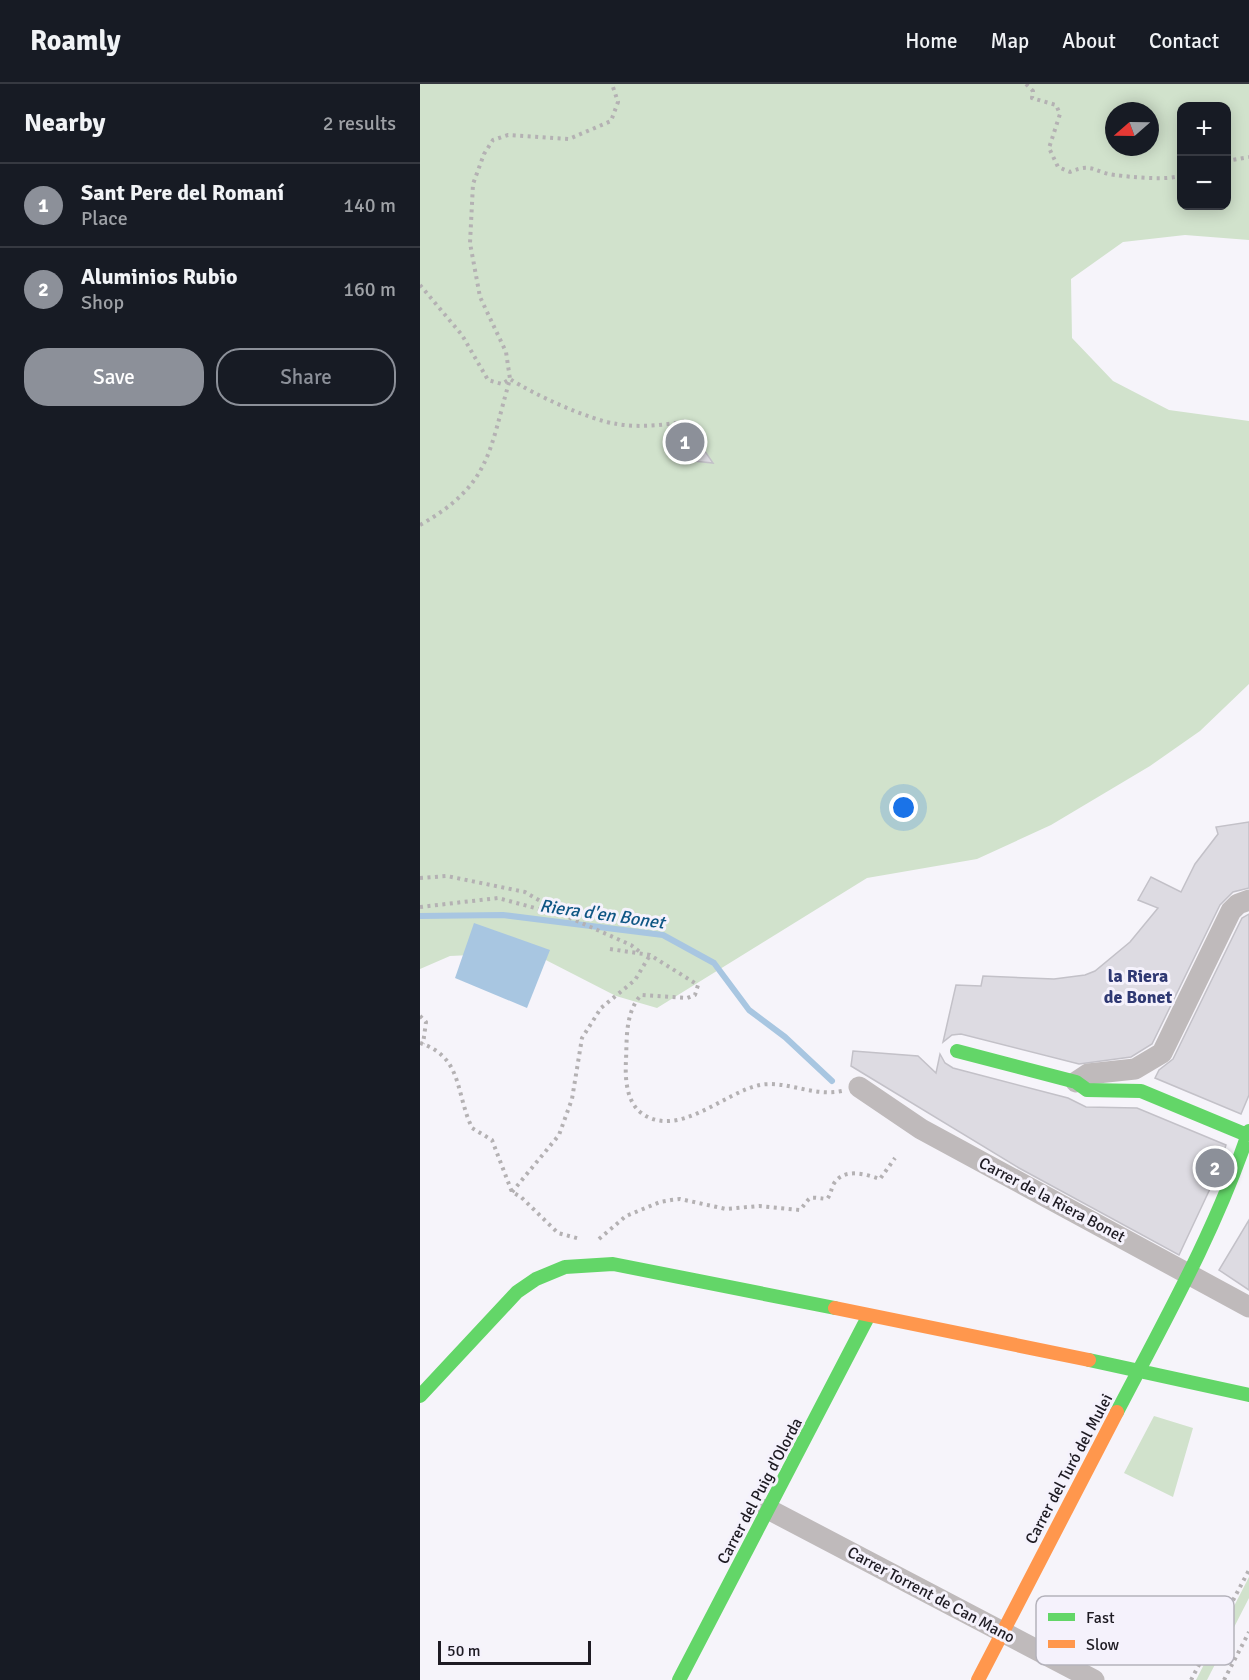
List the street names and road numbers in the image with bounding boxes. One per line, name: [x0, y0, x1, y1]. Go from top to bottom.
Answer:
street label: Carrer de la Riera Bonet: [976, 1153, 1129, 1247]
street label: Carrer del Turó del Mulei: [1021, 1390, 1117, 1548]
street label: Carrer del Puig d'Olorda: [713, 1415, 807, 1567]
street label: Carrer Torrent de Can Mano: [844, 1542, 1018, 1648]

